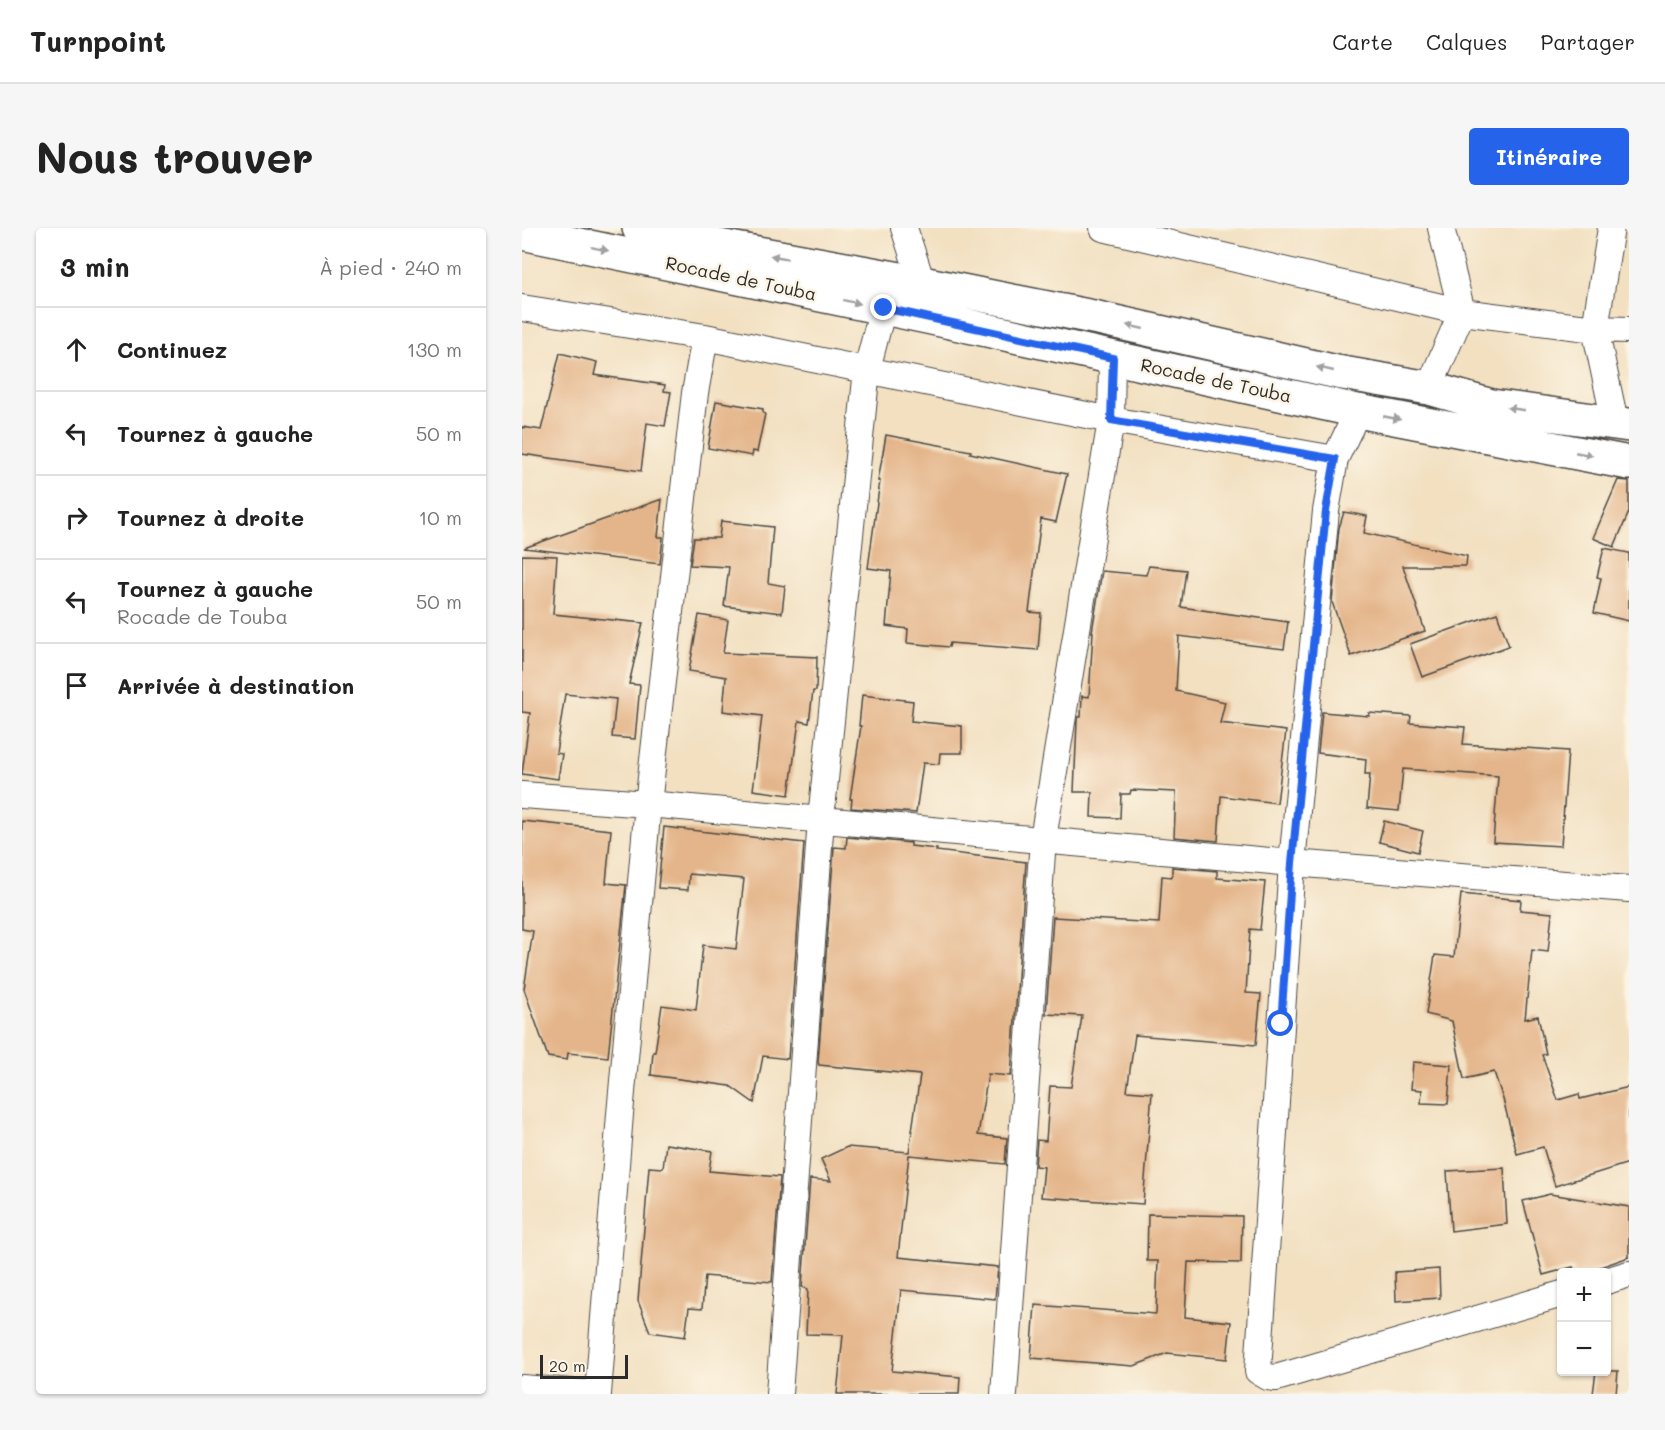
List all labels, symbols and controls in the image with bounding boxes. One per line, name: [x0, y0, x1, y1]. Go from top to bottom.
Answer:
text: Turnpoint: [30, 23, 166, 59]
text: Carte: [1332, 28, 1393, 55]
text: Calques: [1426, 28, 1508, 55]
text: Partager: [1541, 28, 1635, 55]
button: Itinéraire: [1469, 128, 1629, 185]
text: Nous trouver: [36, 129, 314, 184]
one-way arrow: [591, 245, 610, 254]
text: 3 min: [60, 250, 129, 284]
street label: Rocade de Touba: [663, 250, 819, 306]
one-way arrow: [769, 252, 788, 261]
text: À pied · 240 m: [319, 254, 462, 280]
route end: [870, 294, 896, 320]
one-way arrow: [843, 298, 862, 307]
one-way arrow: [1125, 321, 1144, 331]
icon: ahead: [60, 333, 93, 366]
text: Continuez: [117, 335, 227, 364]
text: 130 m: [407, 336, 462, 362]
street label: Rocade de Touba: [1138, 352, 1294, 408]
one-way arrow: [1316, 364, 1334, 374]
one-way arrow: [1506, 404, 1525, 413]
one-way arrow: [1383, 414, 1402, 423]
icon: left: [60, 417, 93, 450]
text: Tournez à gauche: [117, 419, 313, 448]
text: 50 m: [416, 420, 462, 446]
one-way arrow: [1574, 450, 1593, 459]
icon: right: [60, 501, 93, 534]
text: Tournez à droite: [117, 503, 304, 532]
text: 10 m: [418, 504, 462, 530]
text: Tournez à gauche: [117, 574, 313, 603]
icon: left: [60, 585, 93, 618]
text: 50 m: [416, 588, 462, 614]
text: Rocade de Touba: [117, 603, 288, 629]
icon: arrive: [60, 669, 93, 702]
text: Arrivée à destination: [117, 671, 354, 700]
route start: [1267, 1010, 1293, 1036]
map controls: [1557, 1268, 1611, 1376]
button: +: [1557, 1268, 1611, 1322]
button: −: [1557, 1322, 1611, 1376]
scale bar: [540, 1352, 628, 1380]
text: 20 m: [549, 1355, 586, 1376]

